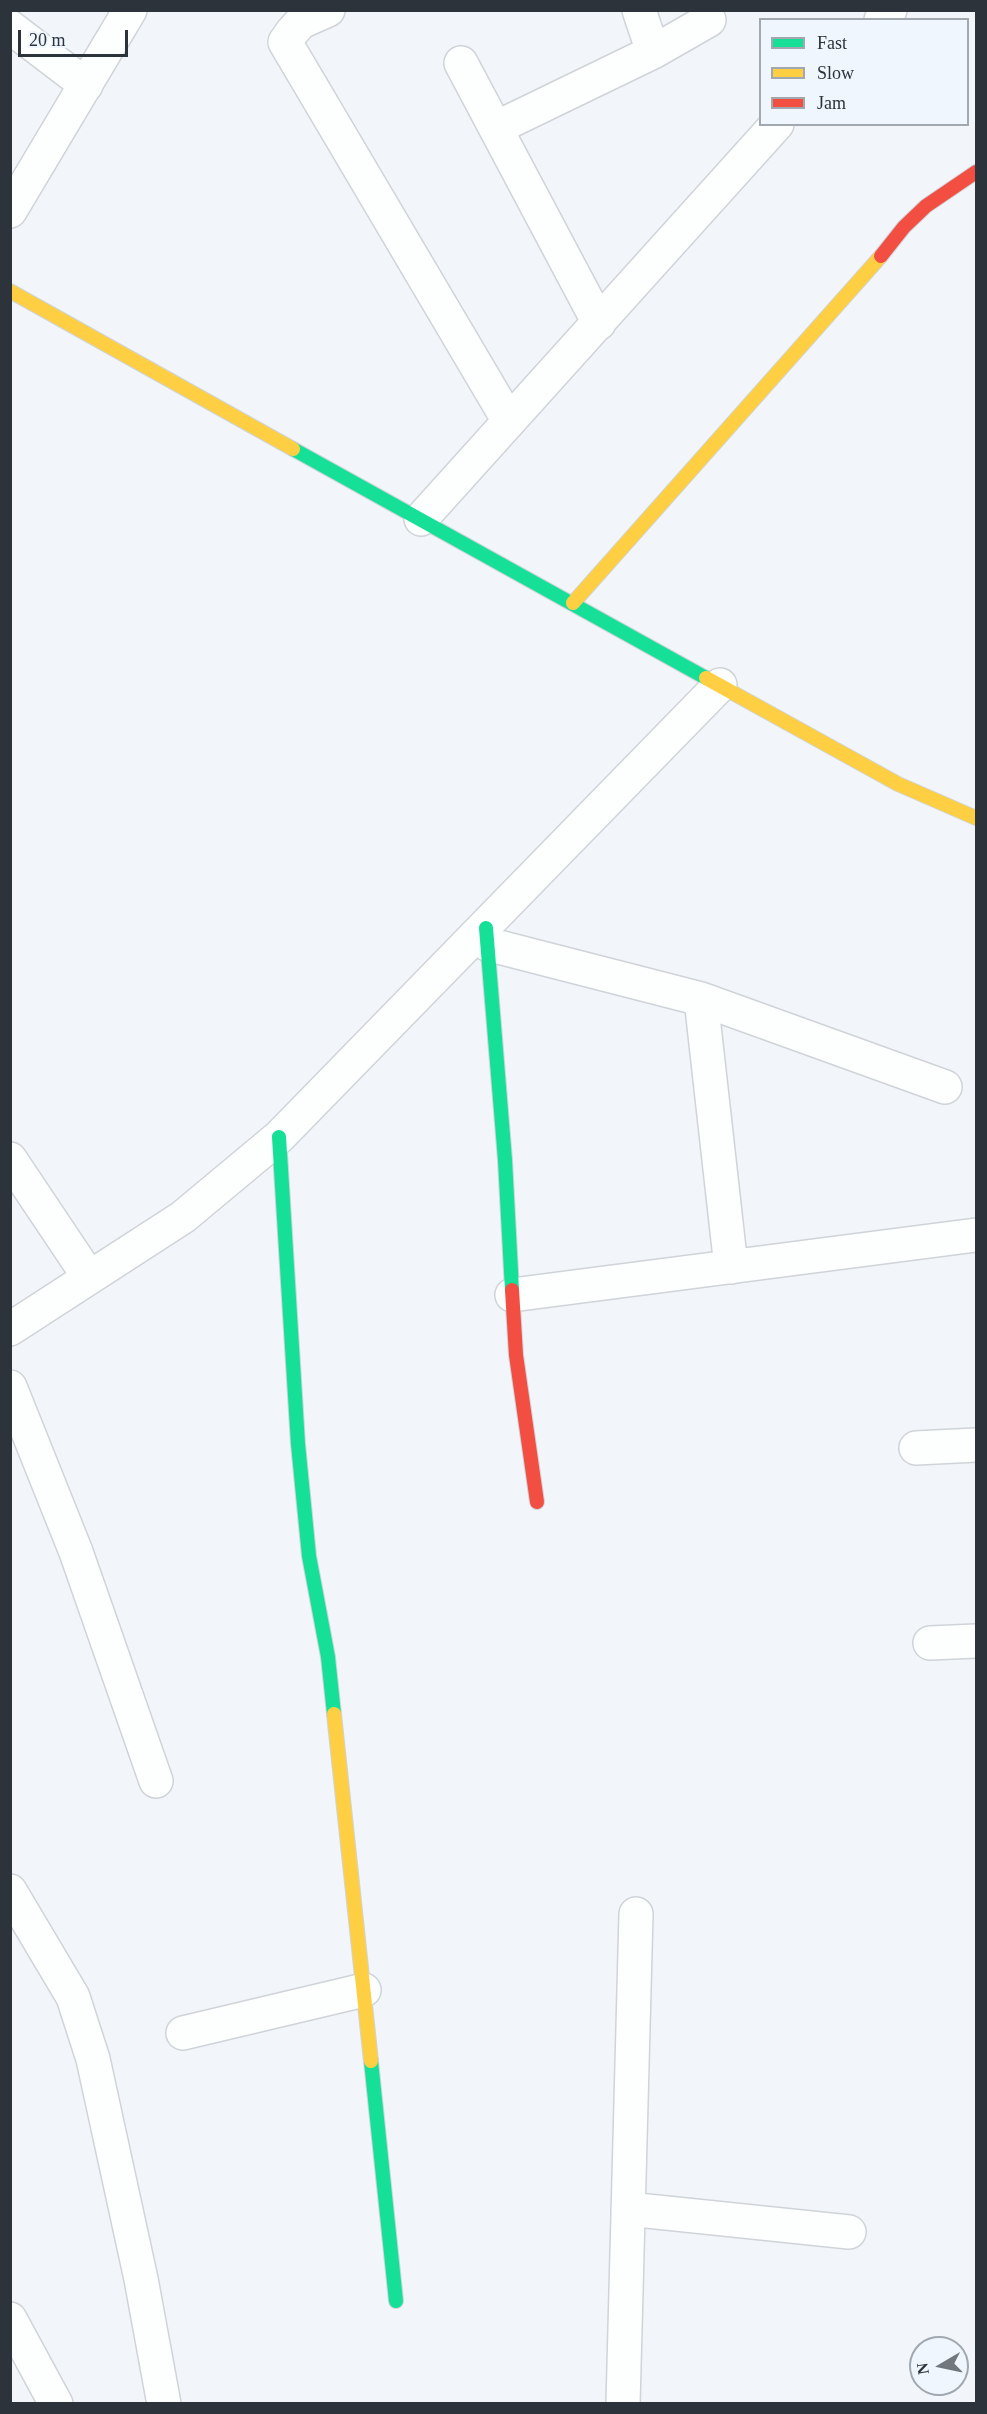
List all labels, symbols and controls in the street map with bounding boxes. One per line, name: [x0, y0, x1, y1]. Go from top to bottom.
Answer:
scale bar: [21, 18, 130, 56]
legend: [759, 18, 969, 126]
text: 20 m: [29, 30, 66, 50]
text: Fast: [817, 33, 847, 53]
text: Slow: [817, 63, 854, 83]
text: Jam: [817, 93, 846, 113]
north arrow: [909, 2336, 969, 2396]
text: N: [913, 2362, 932, 2376]

